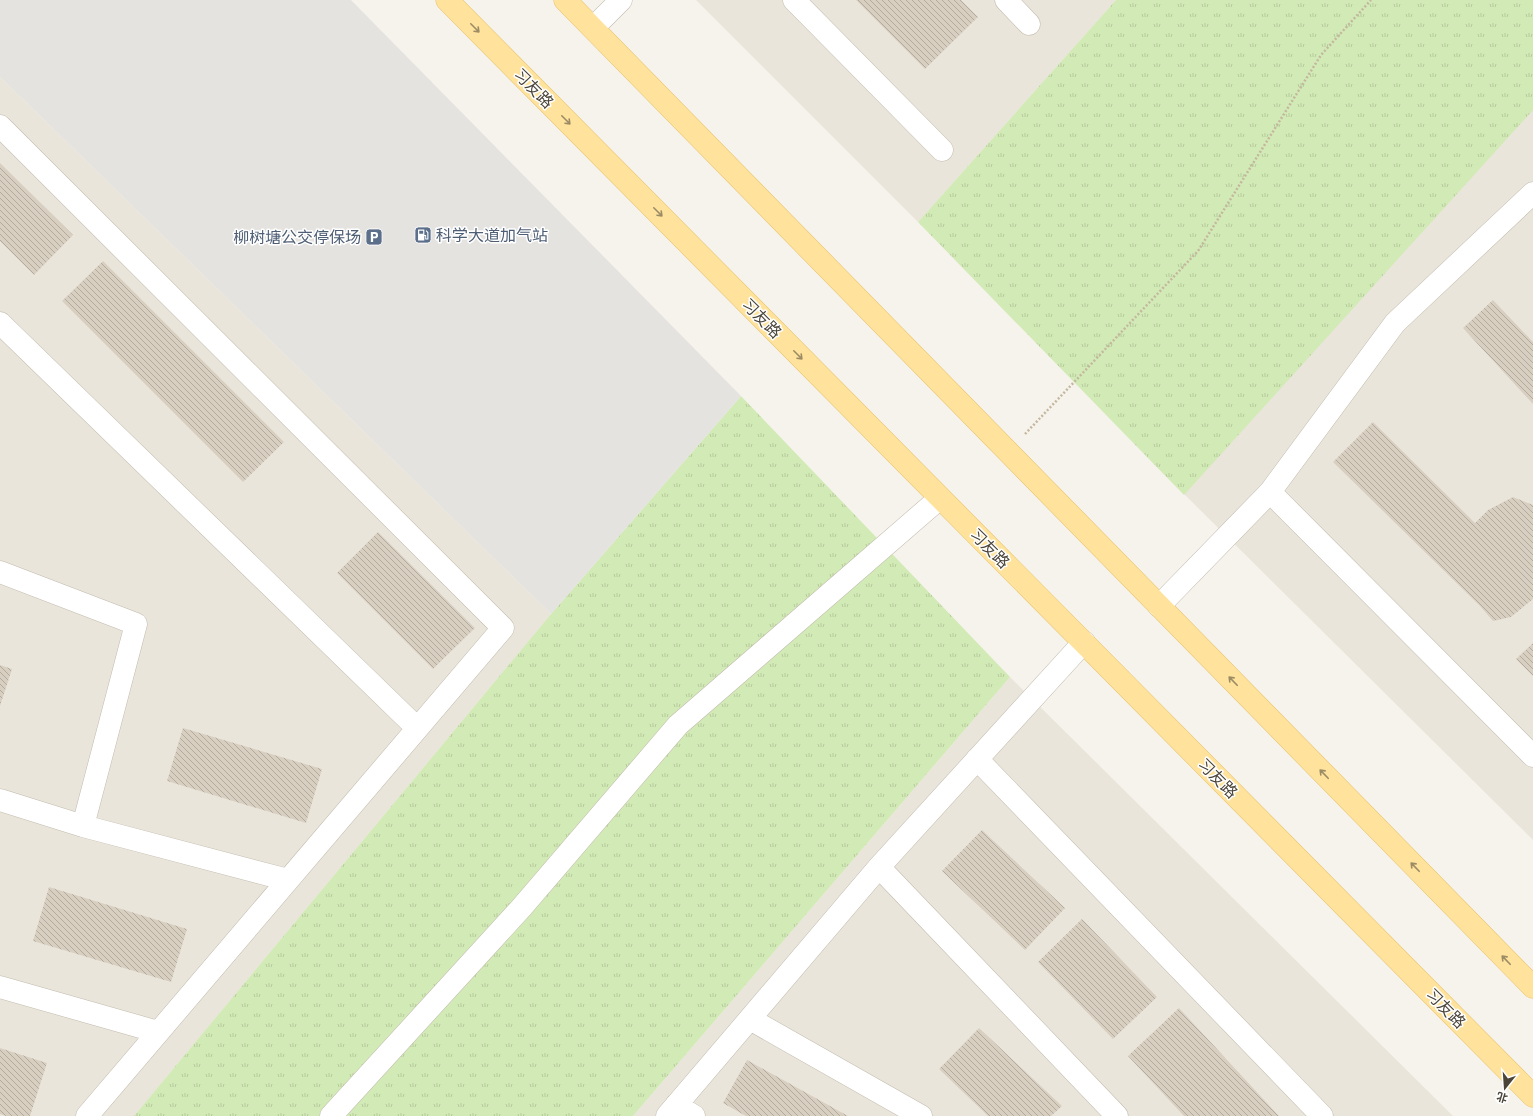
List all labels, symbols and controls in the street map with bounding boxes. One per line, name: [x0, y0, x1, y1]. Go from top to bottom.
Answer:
one-way arrow: [470, 23, 480, 33]
street label: 习友路: [509, 63, 559, 113]
one-way arrow: [561, 115, 571, 125]
one-way arrow: [653, 207, 662, 217]
place label: 科学大道加气站: [436, 224, 548, 247]
fuel station icon: 科学大道加气站: [413, 225, 433, 245]
place label: 柳树塘公交停保场: [233, 226, 361, 249]
parking icon: 柳树塘公交停保场: [364, 227, 384, 247]
street label: 习友路: [737, 293, 787, 343]
one-way arrow: [793, 350, 803, 359]
street label: 习友路: [965, 523, 1015, 573]
one-way arrow: [1228, 676, 1238, 686]
street label: 习友路: [1193, 753, 1243, 803]
one-way arrow: [1319, 769, 1329, 779]
one-way arrow: [1410, 862, 1420, 872]
one-way arrow: [1501, 955, 1511, 965]
street label: 习友路: [1421, 983, 1471, 1033]
north arrow: [1485, 1068, 1525, 1108]
text: 北: [1494, 1088, 1510, 1107]

